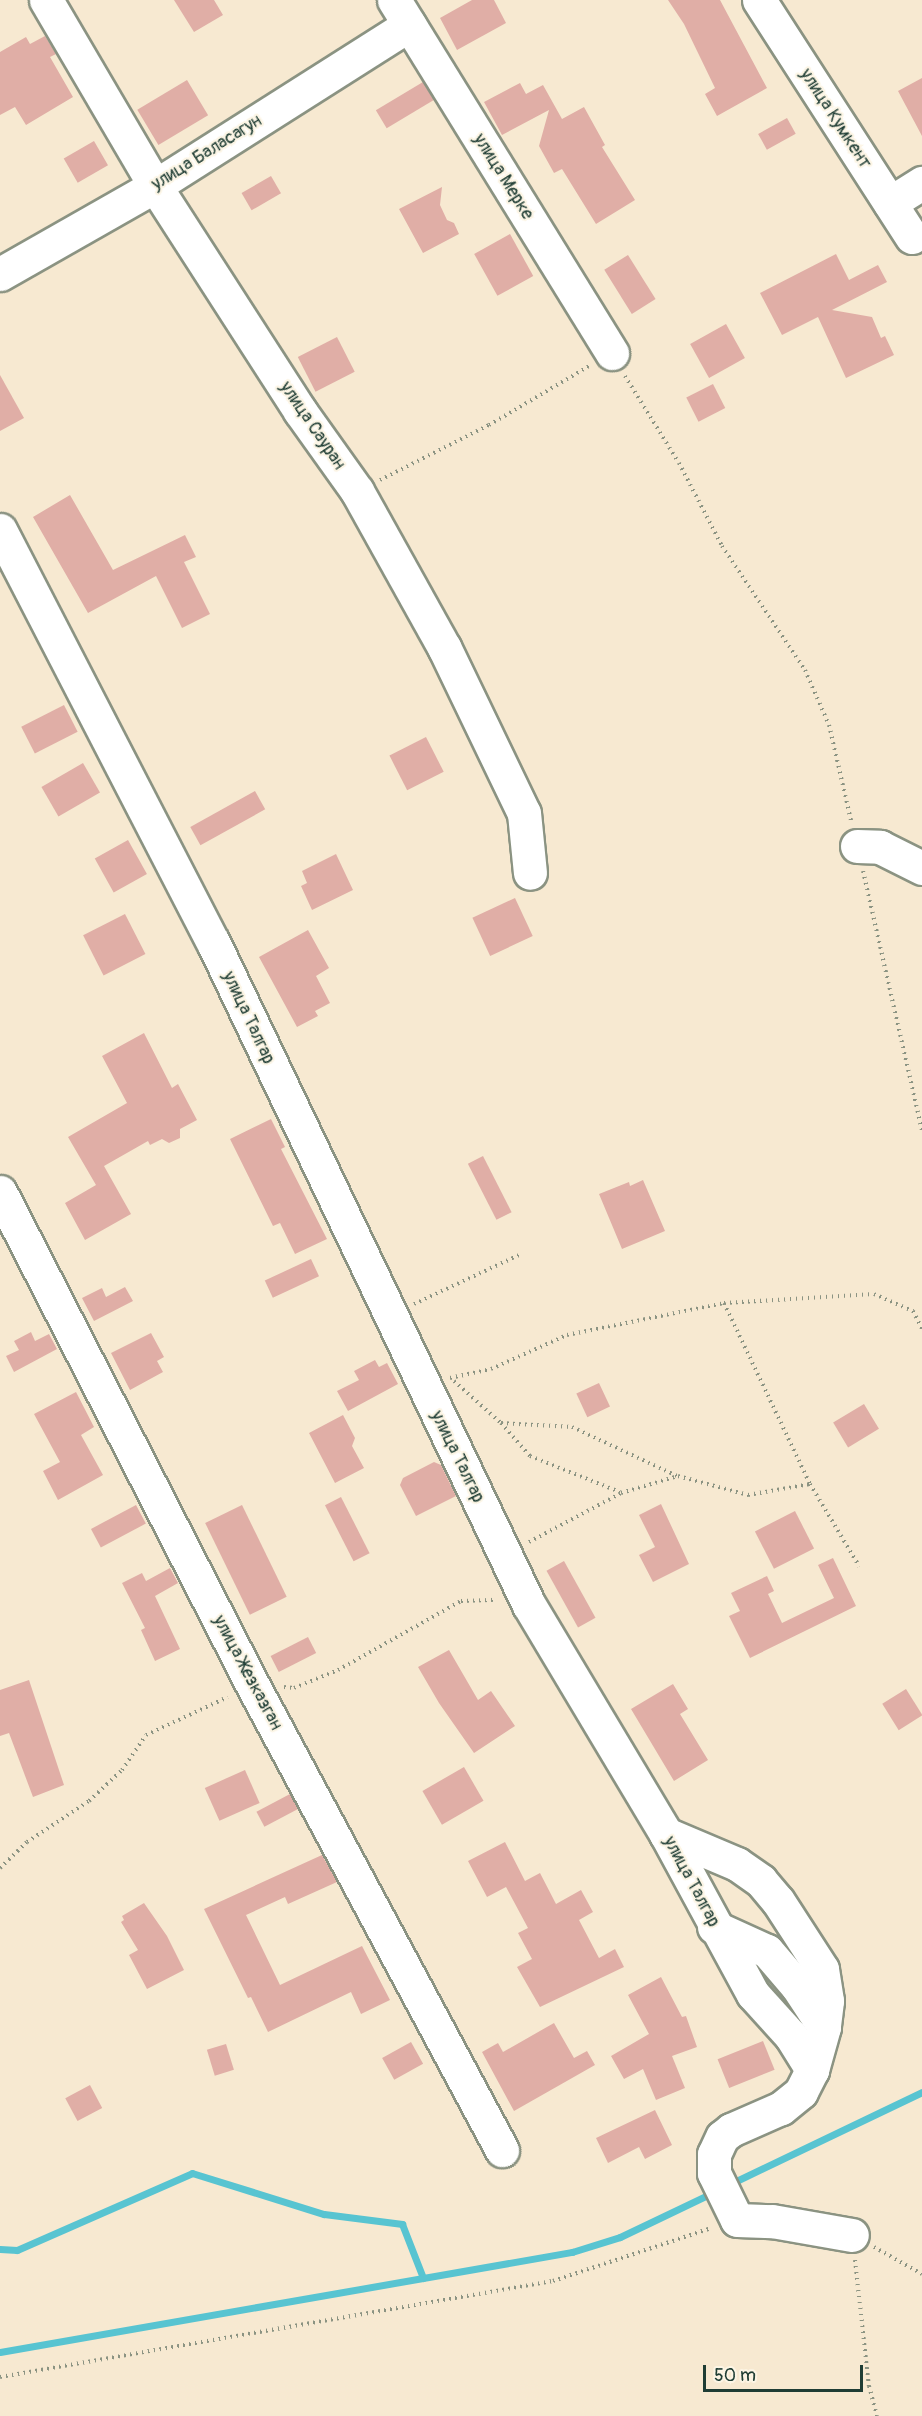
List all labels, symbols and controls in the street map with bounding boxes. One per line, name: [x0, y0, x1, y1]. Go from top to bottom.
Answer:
street label: улица Кумкент: [795, 65, 875, 173]
street label: улица Баласагун: [148, 110, 266, 196]
street label: улица Мерке: [468, 130, 538, 224]
street label: улица Сауран: [275, 378, 349, 474]
street label: улица Талгар: [217, 968, 279, 1068]
street label: улица Талгар: [425, 1408, 489, 1506]
street label: улица Жезказган: [208, 1612, 286, 1734]
street label: улица Талгар: [658, 1833, 724, 1931]
scale bar: [706, 2353, 866, 2391]
text: 50 m: [714, 2364, 756, 2387]

